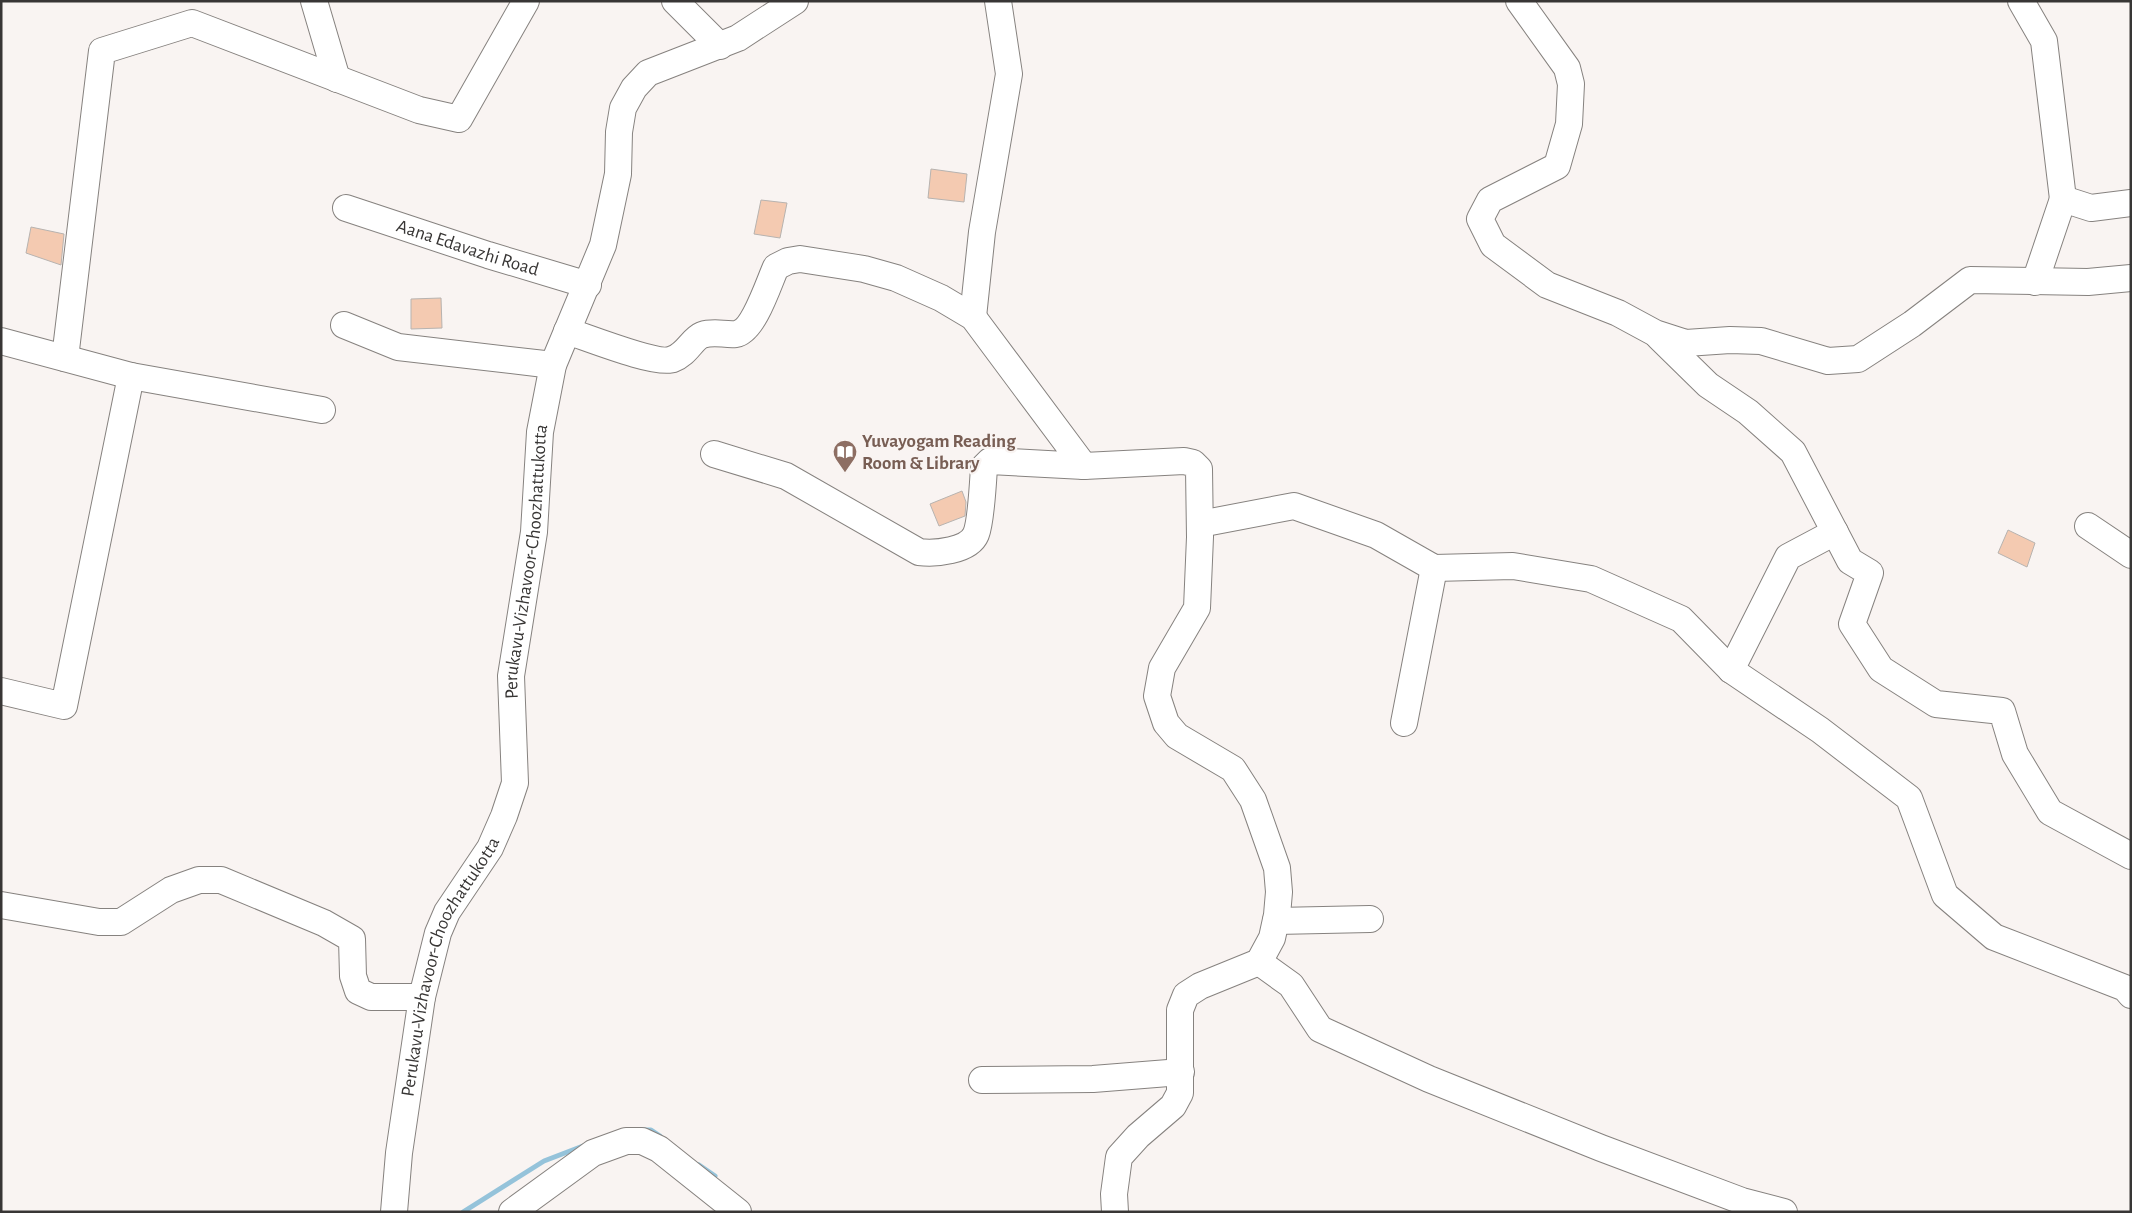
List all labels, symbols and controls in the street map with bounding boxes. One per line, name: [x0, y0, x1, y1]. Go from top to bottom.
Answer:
street label: Aana Edavazhi Road: [394, 216, 541, 279]
street label: Perukavu-Vizhavoor-Choozhattukotta: [501, 422, 551, 699]
place label: Yuvayogam Reading Room & Library: [862, 432, 1016, 473]
library icon: Yuvayogam Reading Room & Library: [832, 439, 858, 473]
street label: Perukavu-Vizhavoor-Choozhattukotta: [398, 834, 503, 1098]

